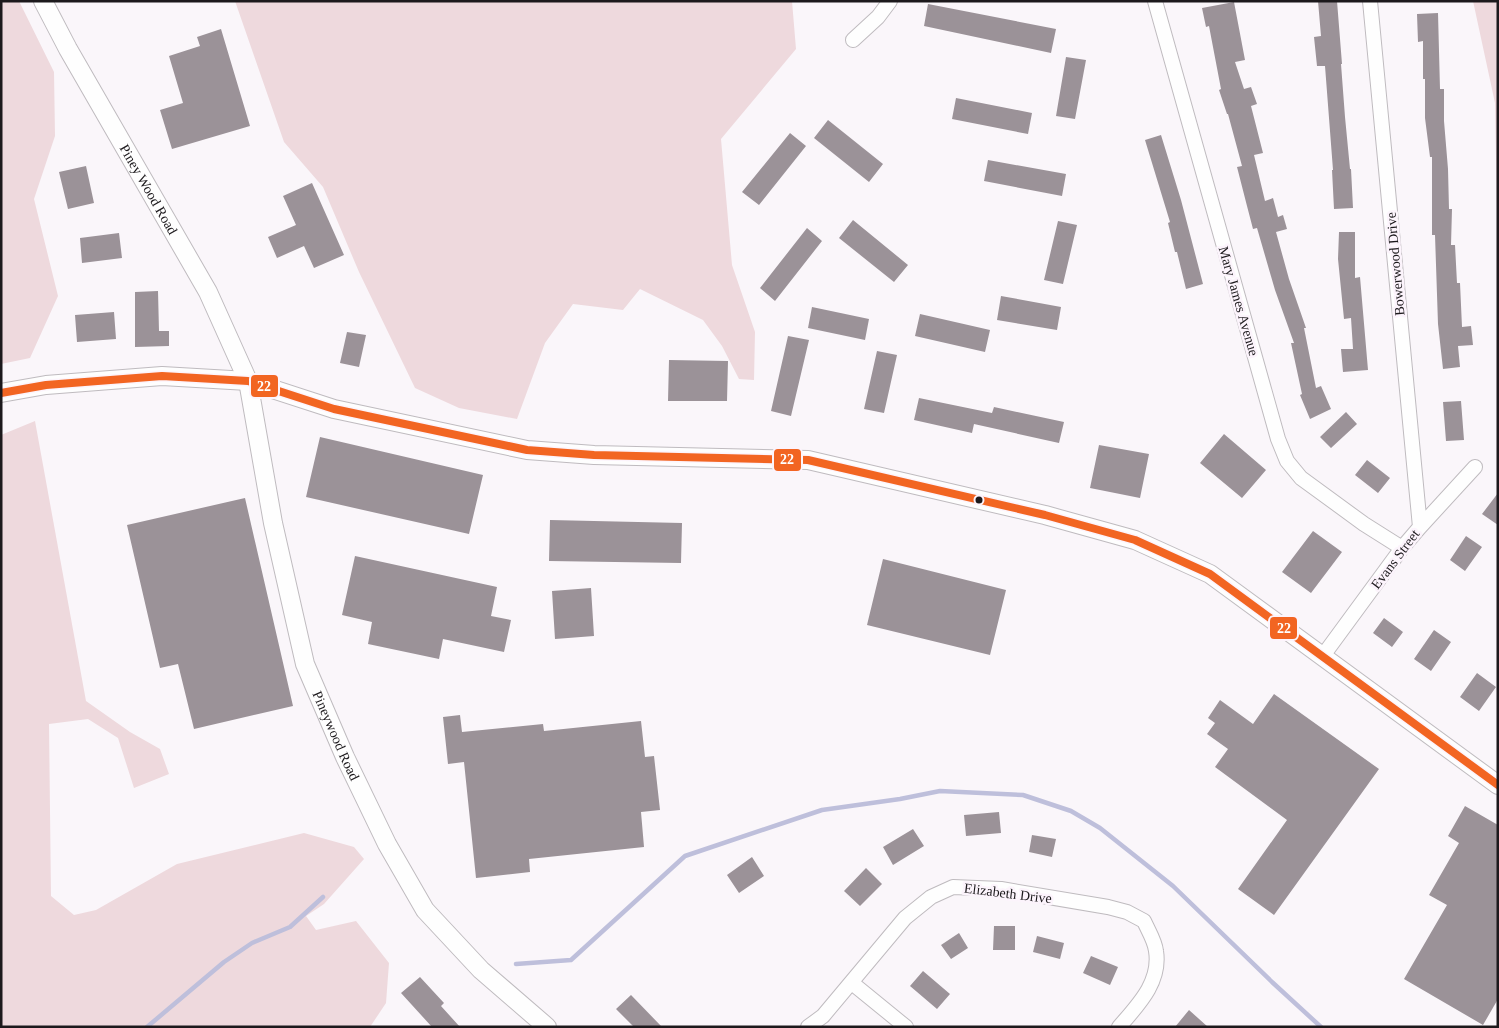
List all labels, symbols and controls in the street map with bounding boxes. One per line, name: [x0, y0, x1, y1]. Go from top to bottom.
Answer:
street label: Piney Wood Road: [117, 142, 180, 237]
street label: Bowerwood Drive: [1384, 212, 1407, 316]
street label: Mary James Avenue: [1216, 245, 1261, 358]
line badge: 22: [250, 374, 279, 398]
text: 22: [257, 379, 271, 394]
line badge: 22: [773, 448, 802, 472]
text: 22: [780, 452, 794, 467]
unlabelled marker: [974, 495, 984, 505]
street label: Evans Street: [1368, 527, 1423, 592]
line badge: 22: [1269, 616, 1298, 640]
text: 22: [1277, 621, 1291, 636]
street label: Pineywood Road: [310, 689, 362, 783]
street label: Elizabeth Drive: [963, 881, 1053, 906]

